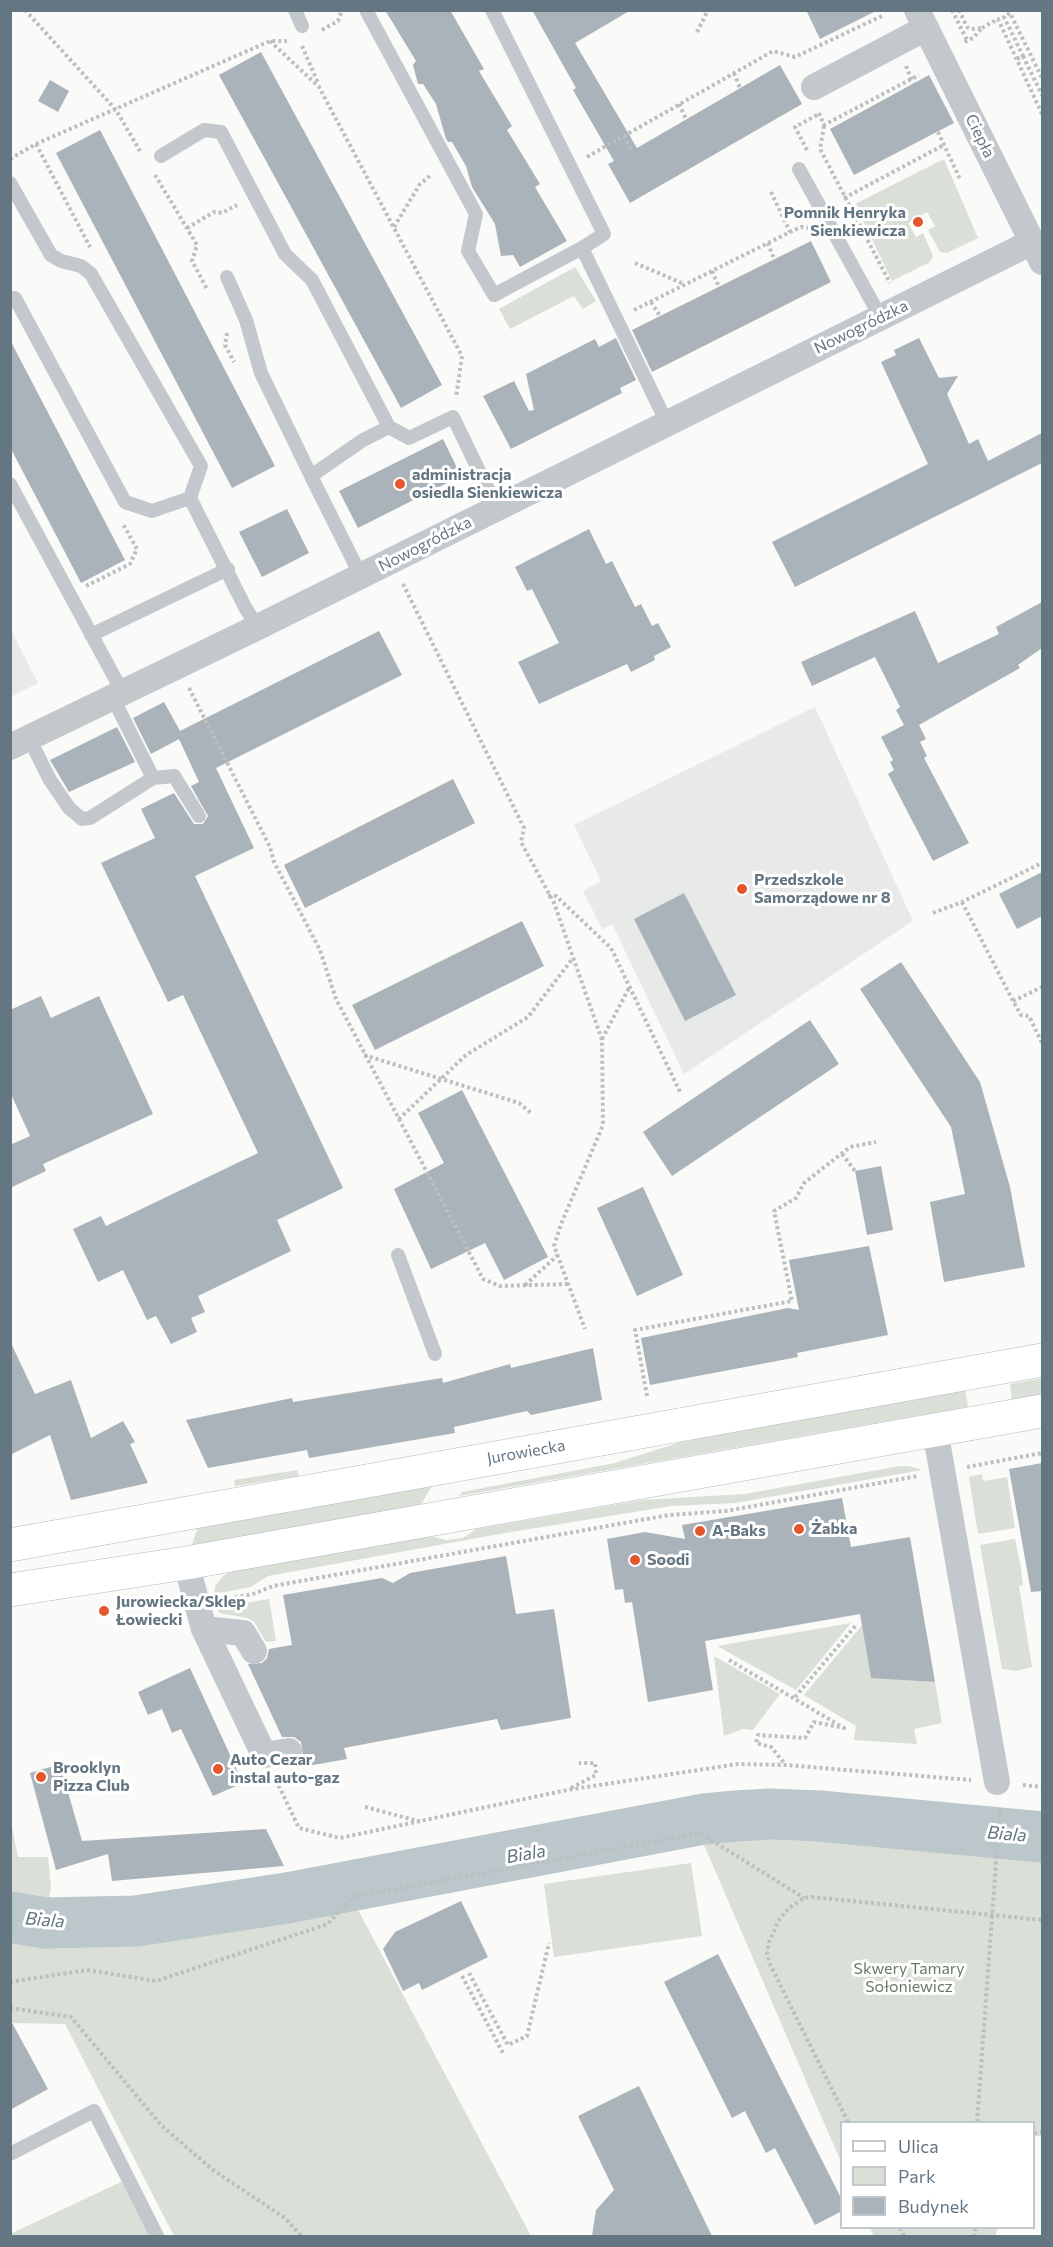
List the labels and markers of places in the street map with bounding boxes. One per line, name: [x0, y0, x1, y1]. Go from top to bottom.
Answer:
place label: Pomnik Henryka Sienkiewicza: [784, 203, 906, 241]
marker: Pomnik Henryka Sienkiewicza: [911, 215, 925, 229]
place label: administracja osiedla Sienkiewicza: [412, 465, 563, 503]
marker: administracja osiedla Sienkiewicza: [393, 477, 407, 491]
place label: Przedszkole Samorządowe nr 8: [754, 870, 891, 908]
marker: Przedszkole Samorządowe nr 8: [735, 882, 749, 896]
place label: Żabka: [811, 1519, 858, 1539]
place label: A-Baks: [712, 1521, 766, 1541]
marker: Żabka: [792, 1522, 806, 1536]
marker: A-Baks: [693, 1524, 707, 1538]
place label: Soodi: [647, 1550, 690, 1570]
marker: Soodi: [628, 1553, 642, 1567]
place label: Jurowiecka/Sklep Łowiecki: [116, 1592, 246, 1630]
marker: Jurowiecka/Sklep Łowiecki: [97, 1604, 111, 1618]
place label: Auto Cezar instal auto-gaz: [230, 1750, 340, 1788]
place label: Brooklyn Pizza Club: [53, 1758, 130, 1796]
marker: Auto Cezar instal auto-gaz: [211, 1762, 225, 1776]
marker: Brooklyn Pizza Club: [34, 1770, 48, 1784]

